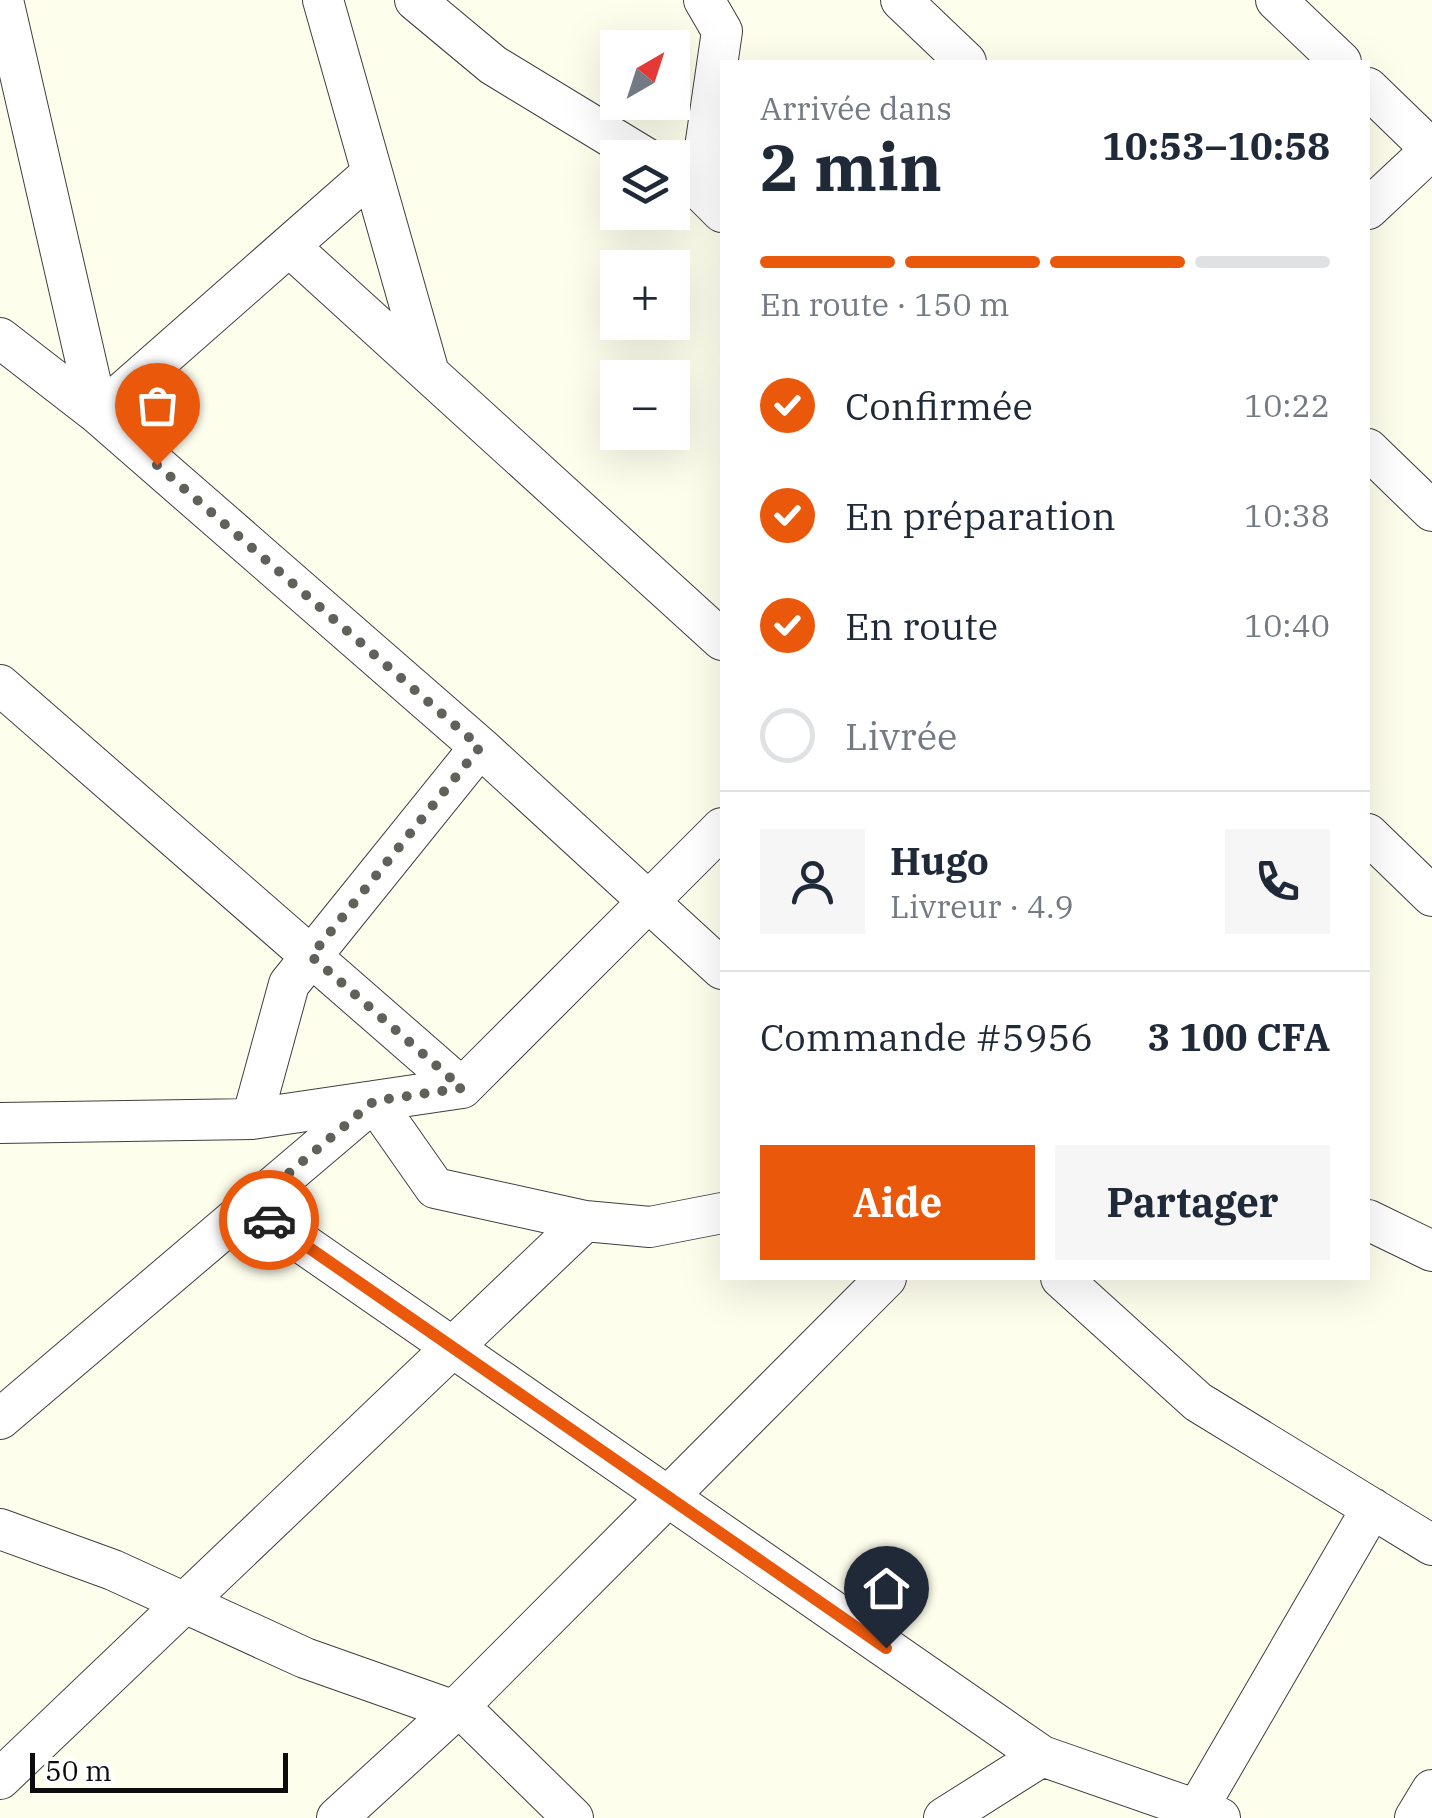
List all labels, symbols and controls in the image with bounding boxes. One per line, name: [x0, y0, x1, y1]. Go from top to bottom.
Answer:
north arrow: [600, 30, 690, 120]
map controls: [600, 30, 690, 450]
text: Arrivée dans: [760, 87, 952, 129]
text: 10:53–10:58: [1102, 121, 1330, 170]
text: 2 min: [760, 124, 942, 209]
button: layers: [600, 140, 690, 230]
button: +: [600, 250, 690, 340]
text: En route · 150 m: [760, 283, 1010, 325]
button: −: [600, 360, 690, 450]
pin: [115, 363, 200, 466]
icon: bag: [130, 378, 185, 433]
icon: check: [760, 378, 815, 433]
text: Confirmée: [845, 381, 1033, 430]
text: 10:22: [1244, 384, 1330, 426]
icon: check: [760, 488, 815, 543]
text: En préparation: [845, 491, 1116, 540]
text: 10:38: [1244, 494, 1330, 536]
icon: check: [760, 598, 815, 653]
text: En route: [845, 601, 998, 650]
text: 10:40: [1244, 604, 1330, 646]
text: Livrée: [845, 711, 957, 760]
button: person: [760, 829, 865, 934]
button: phone: [1225, 829, 1330, 934]
text: Hugo: [890, 836, 989, 885]
text: Livreur · 4.9: [890, 885, 1074, 927]
text: Commande #5956: [760, 1012, 1093, 1061]
text: 3 100 CFA: [1147, 1012, 1330, 1061]
button: Aide: [760, 1145, 1035, 1260]
button: Partager: [1055, 1145, 1330, 1260]
courier: [219, 1170, 319, 1270]
icon: car: [242, 1193, 297, 1248]
pin: [844, 1546, 929, 1649]
icon: home: [859, 1561, 914, 1616]
scale bar: [30, 1748, 288, 1792]
text: 50 m: [45, 1752, 112, 1789]

